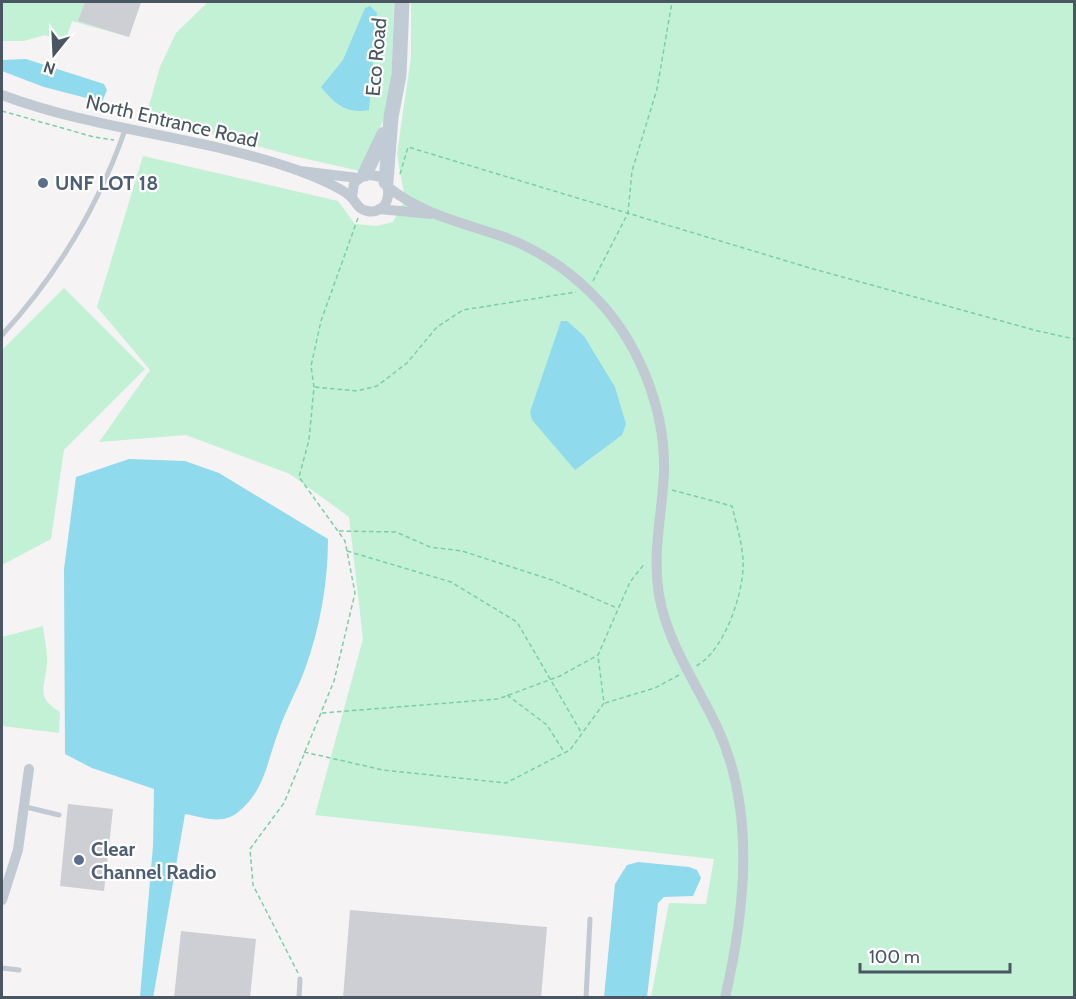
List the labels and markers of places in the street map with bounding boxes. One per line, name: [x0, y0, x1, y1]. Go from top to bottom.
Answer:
place label: UNF LOT 18: [55, 171, 158, 195]
marker: UNF LOT 18: [36, 176, 50, 190]
place label: Clear Channel Radio: [91, 837, 216, 884]
marker: Clear Channel Radio: [72, 853, 86, 867]

